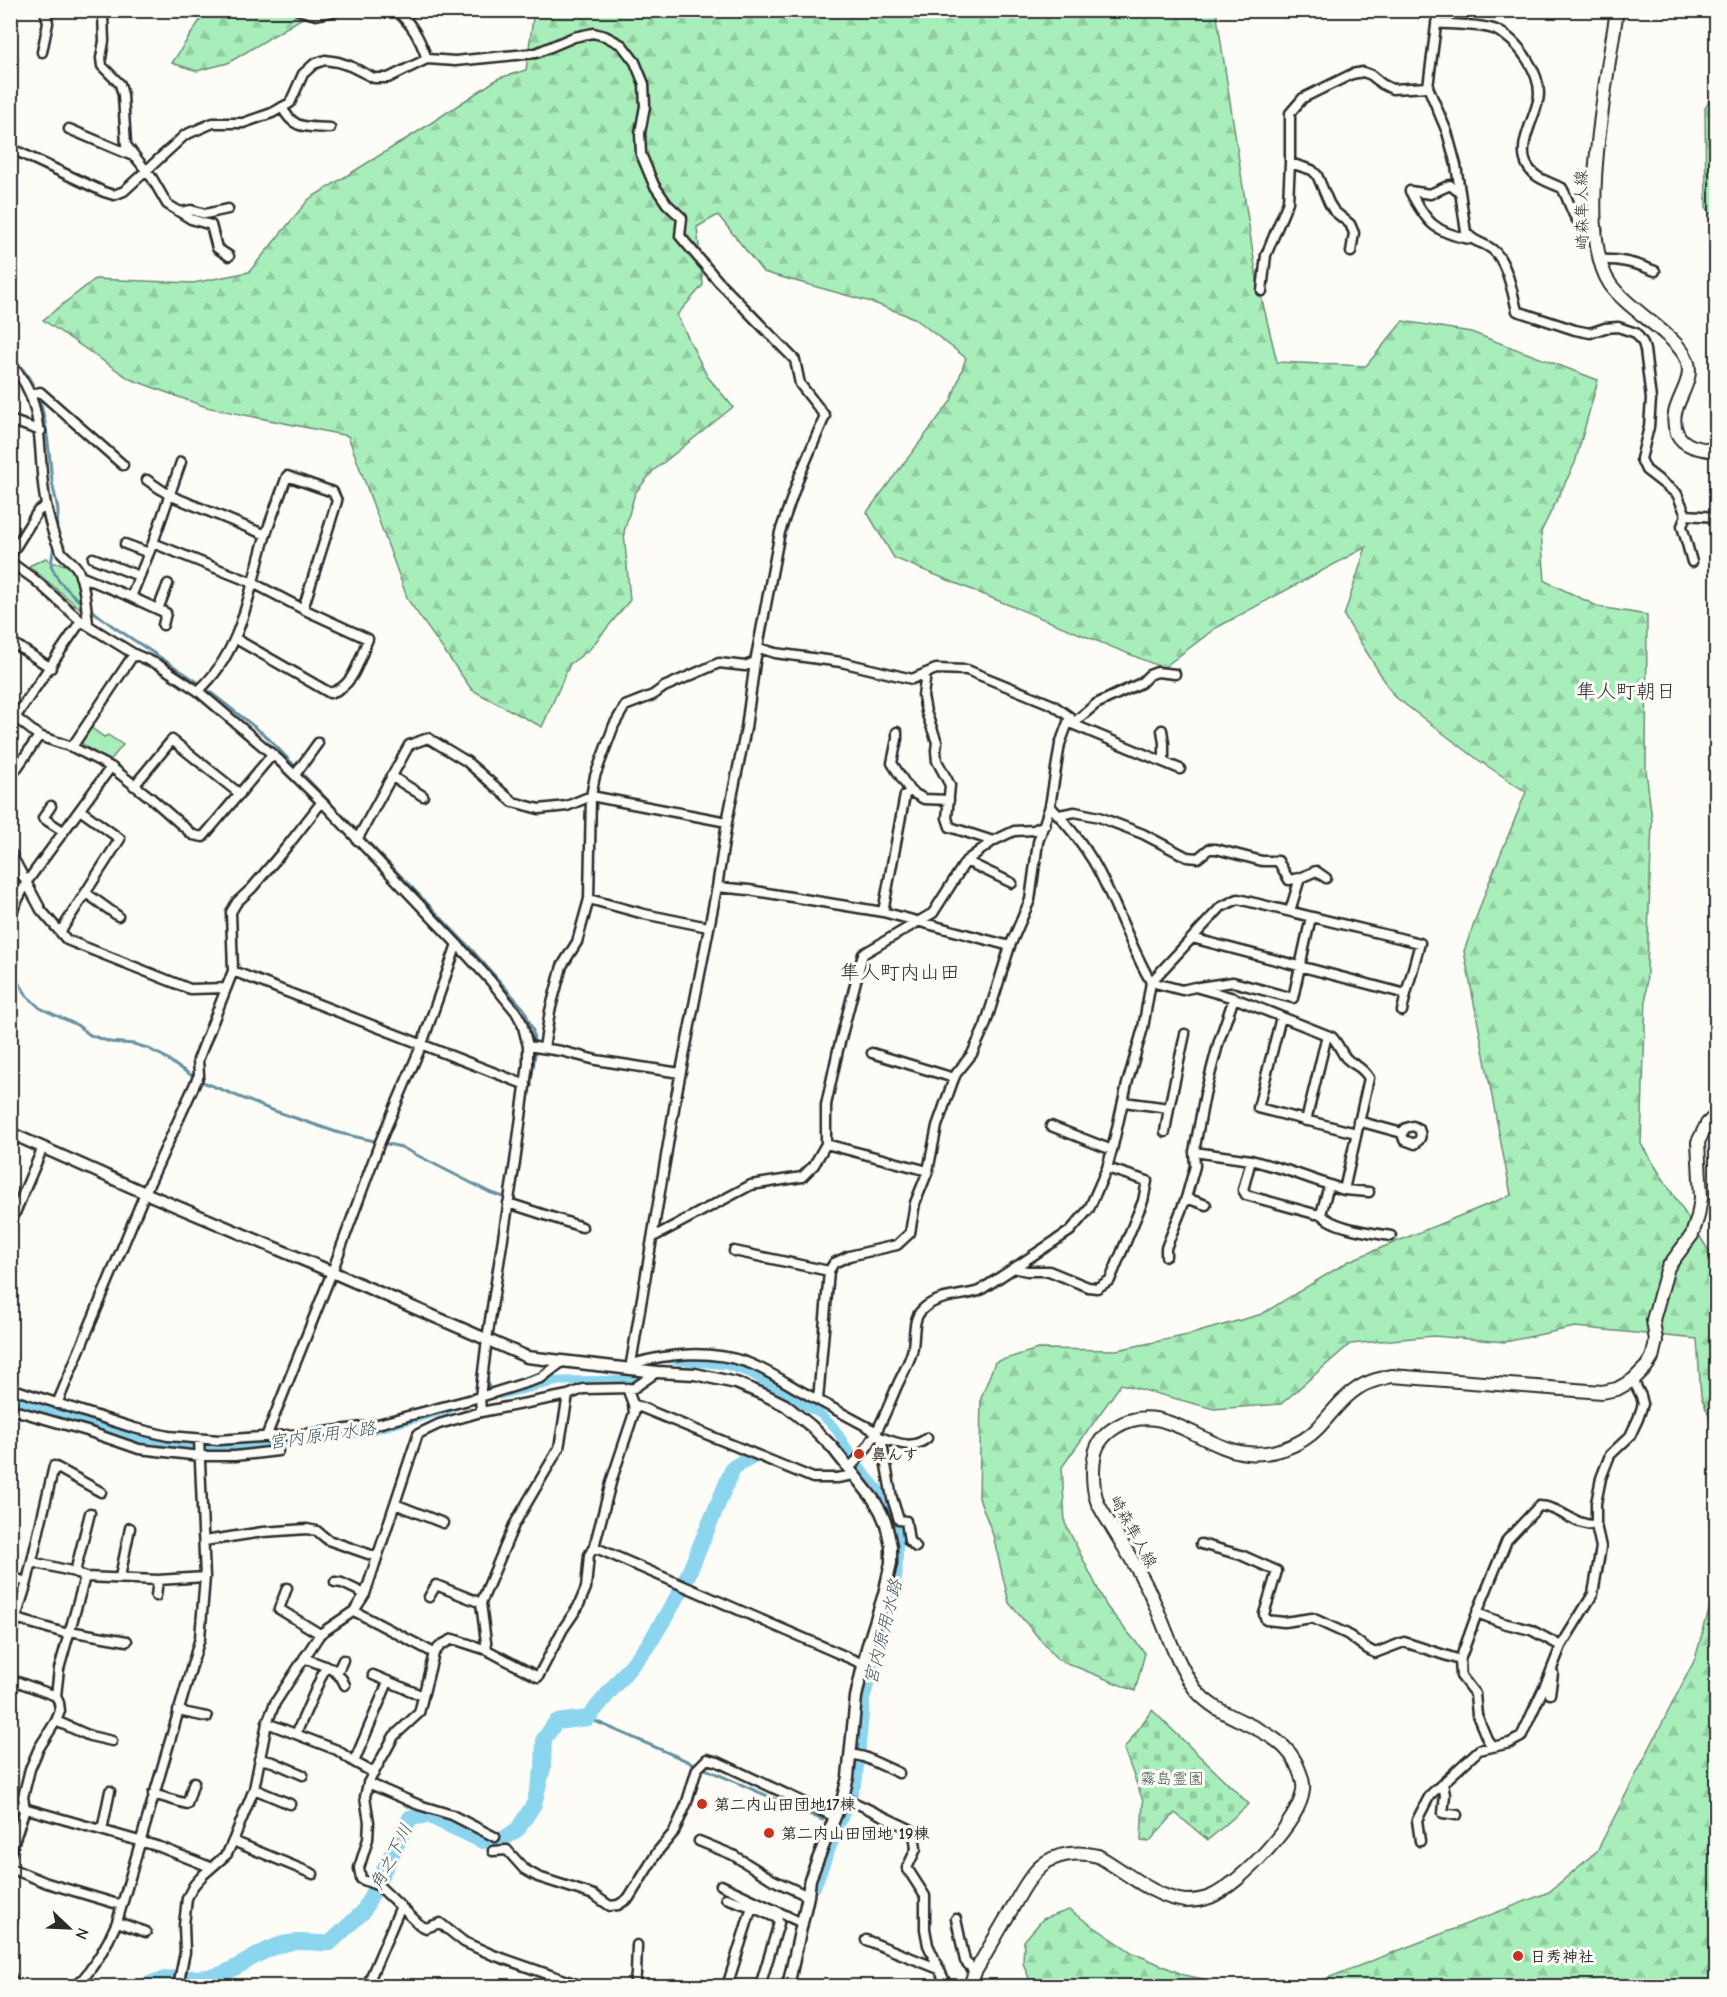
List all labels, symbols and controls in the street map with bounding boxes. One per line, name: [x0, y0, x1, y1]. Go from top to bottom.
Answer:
street label: 崎森隼人線: [1572, 170, 1592, 250]
district label: 隼人町朝日: [1576, 680, 1676, 703]
district label: 隼人町内山田: [840, 961, 960, 984]
water label: 宮内原用水路: [267, 1417, 378, 1453]
place label: 鼻んす: [871, 1446, 918, 1464]
marker: 鼻んす: [852, 1447, 866, 1461]
street label: 崎森隼人線: [1106, 1492, 1160, 1571]
water label: 宮内原用水路: [860, 1576, 907, 1687]
park label: 霧島霊園: [1140, 1770, 1204, 1788]
place label: 第二内山田団地17棟: [714, 1796, 856, 1814]
marker: 第二内山田団地17棟: [695, 1797, 709, 1811]
water label: 角之下川: [366, 1820, 417, 1894]
place label: 第二内山田団地 19棟: [781, 1825, 930, 1843]
marker: 第二内山田団地 19棟: [762, 1826, 776, 1840]
north arrow: [39, 1898, 99, 1958]
text: N: [72, 1925, 92, 1942]
place label: 日秀神社: [1530, 1948, 1594, 1966]
marker: 日秀神社: [1511, 1949, 1525, 1963]

